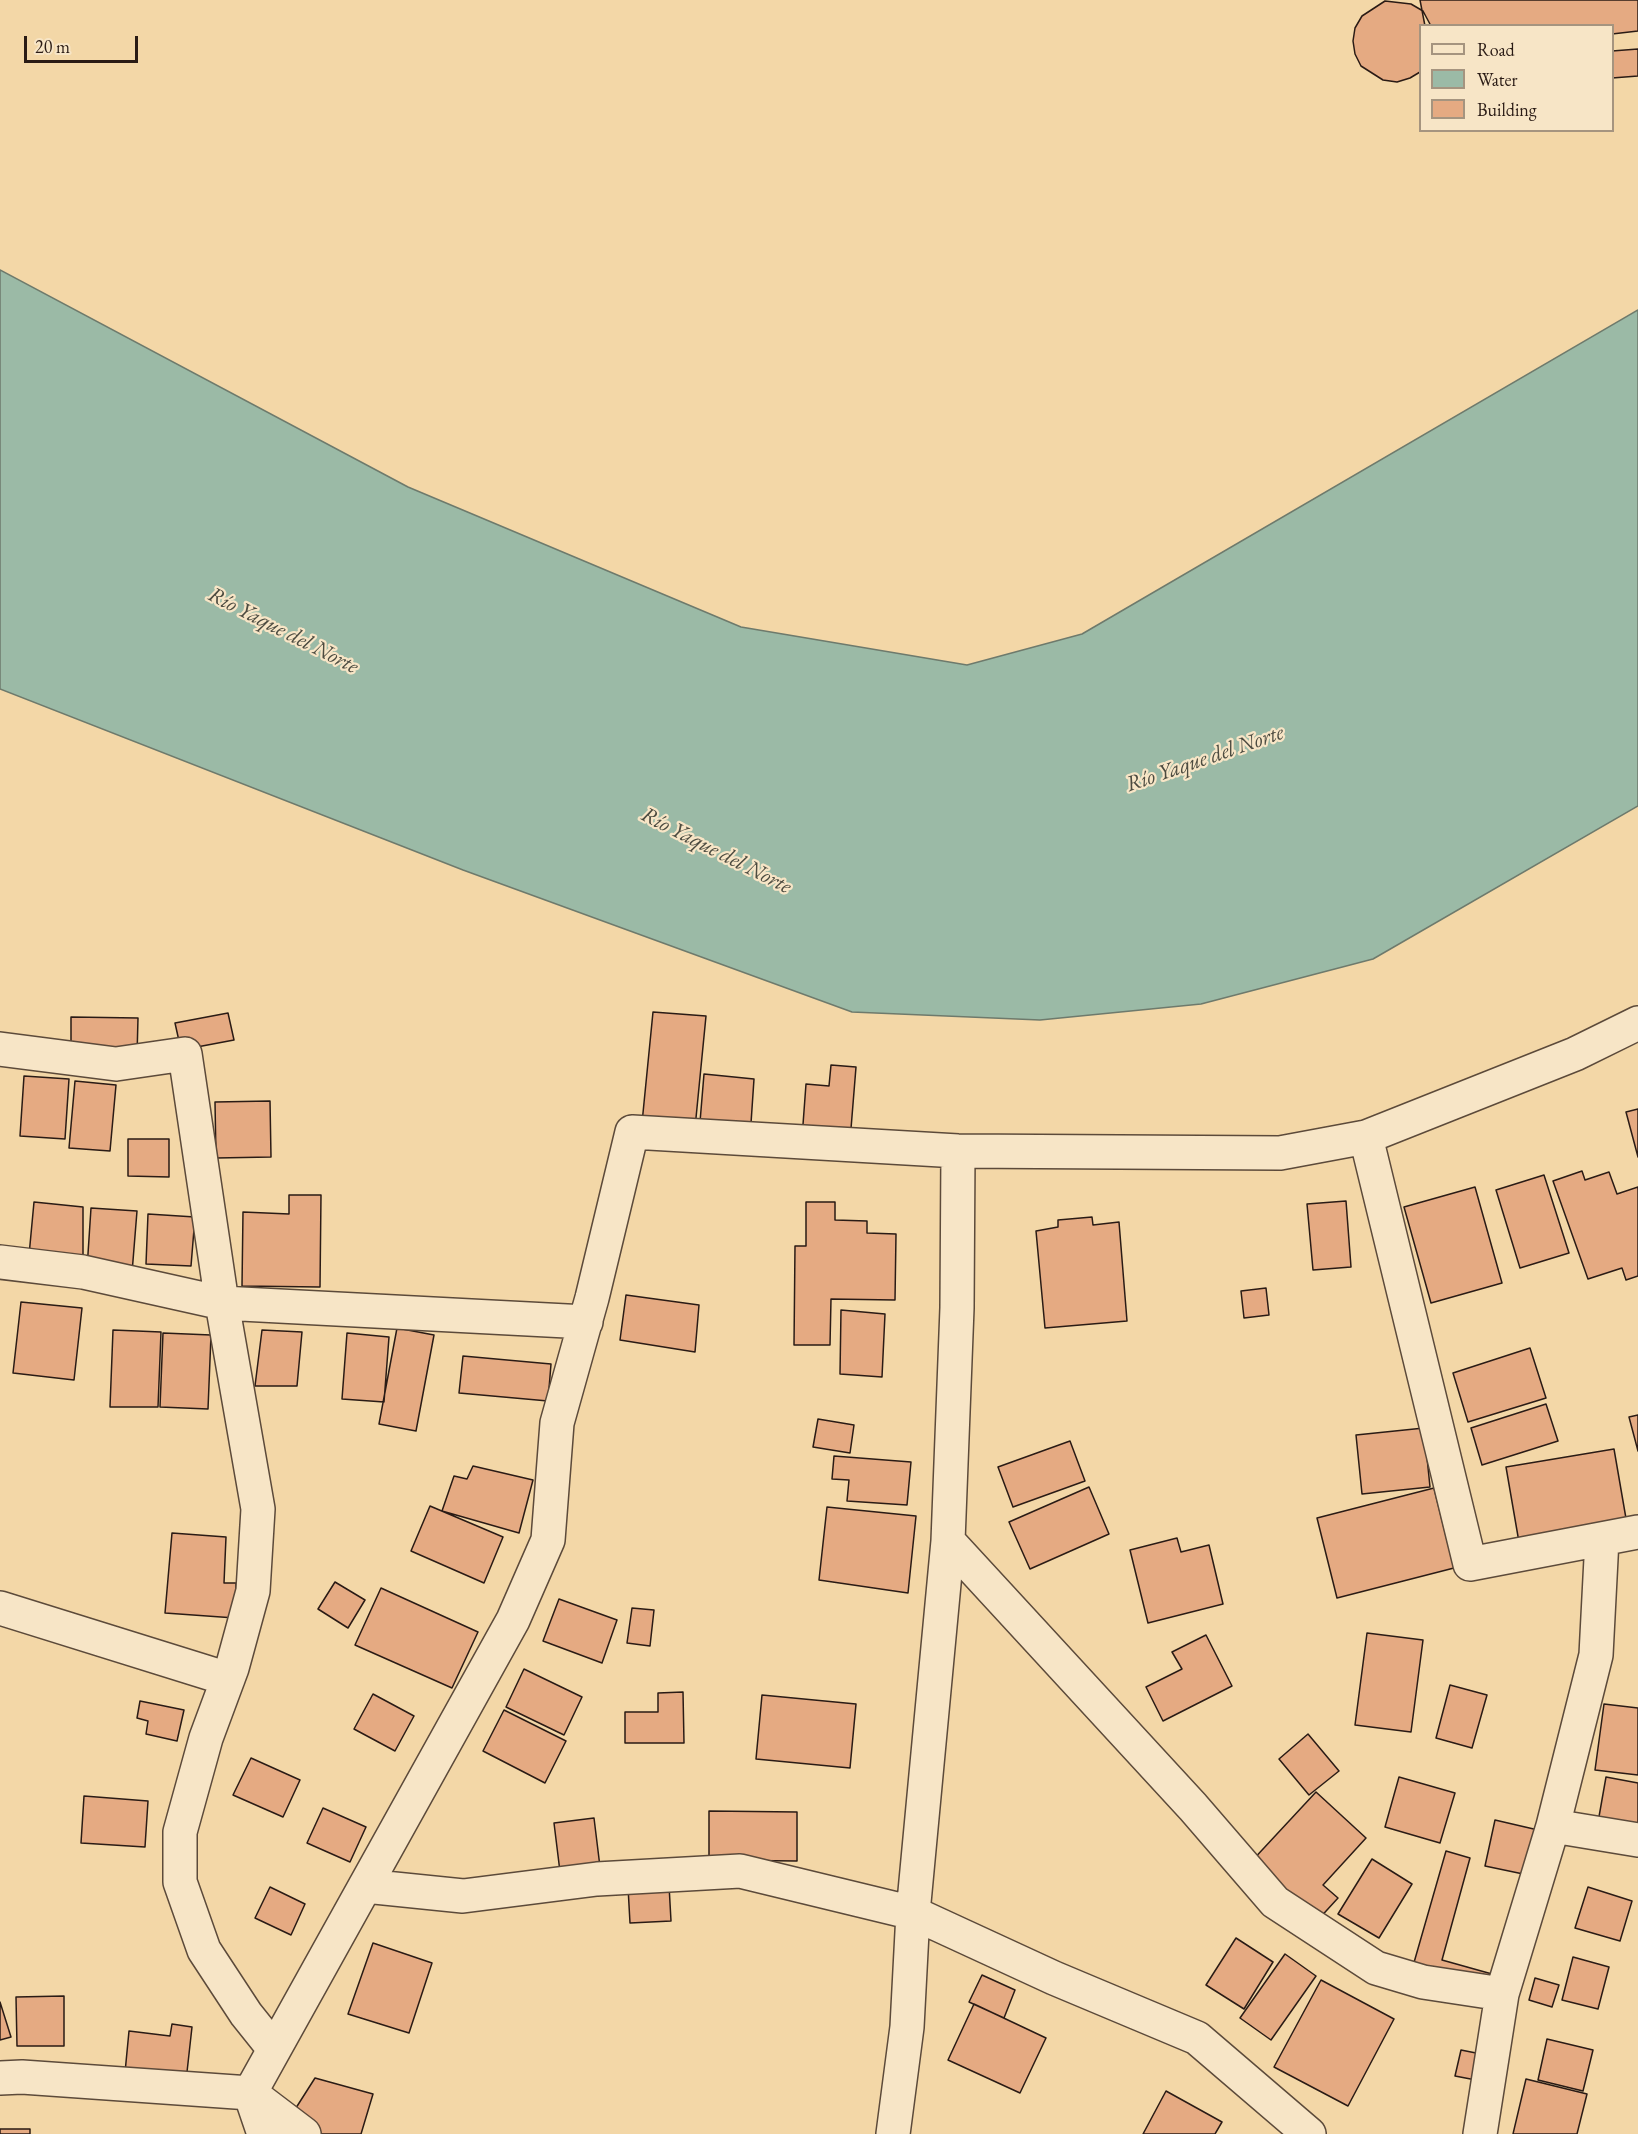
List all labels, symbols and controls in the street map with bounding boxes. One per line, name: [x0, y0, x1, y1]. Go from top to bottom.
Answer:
scale bar: [27, 24, 141, 62]
legend: [1419, 24, 1614, 132]
text: 20 m: [35, 35, 70, 58]
text: Road: [1477, 38, 1515, 61]
text: Water: [1477, 68, 1518, 91]
text: Building: [1477, 98, 1537, 121]
water label: Río Yaque del Norte: [203, 582, 363, 680]
water label: Río Yaque del Norte: [1123, 720, 1287, 798]
water label: Río Yaque del Norte: [636, 802, 796, 900]

